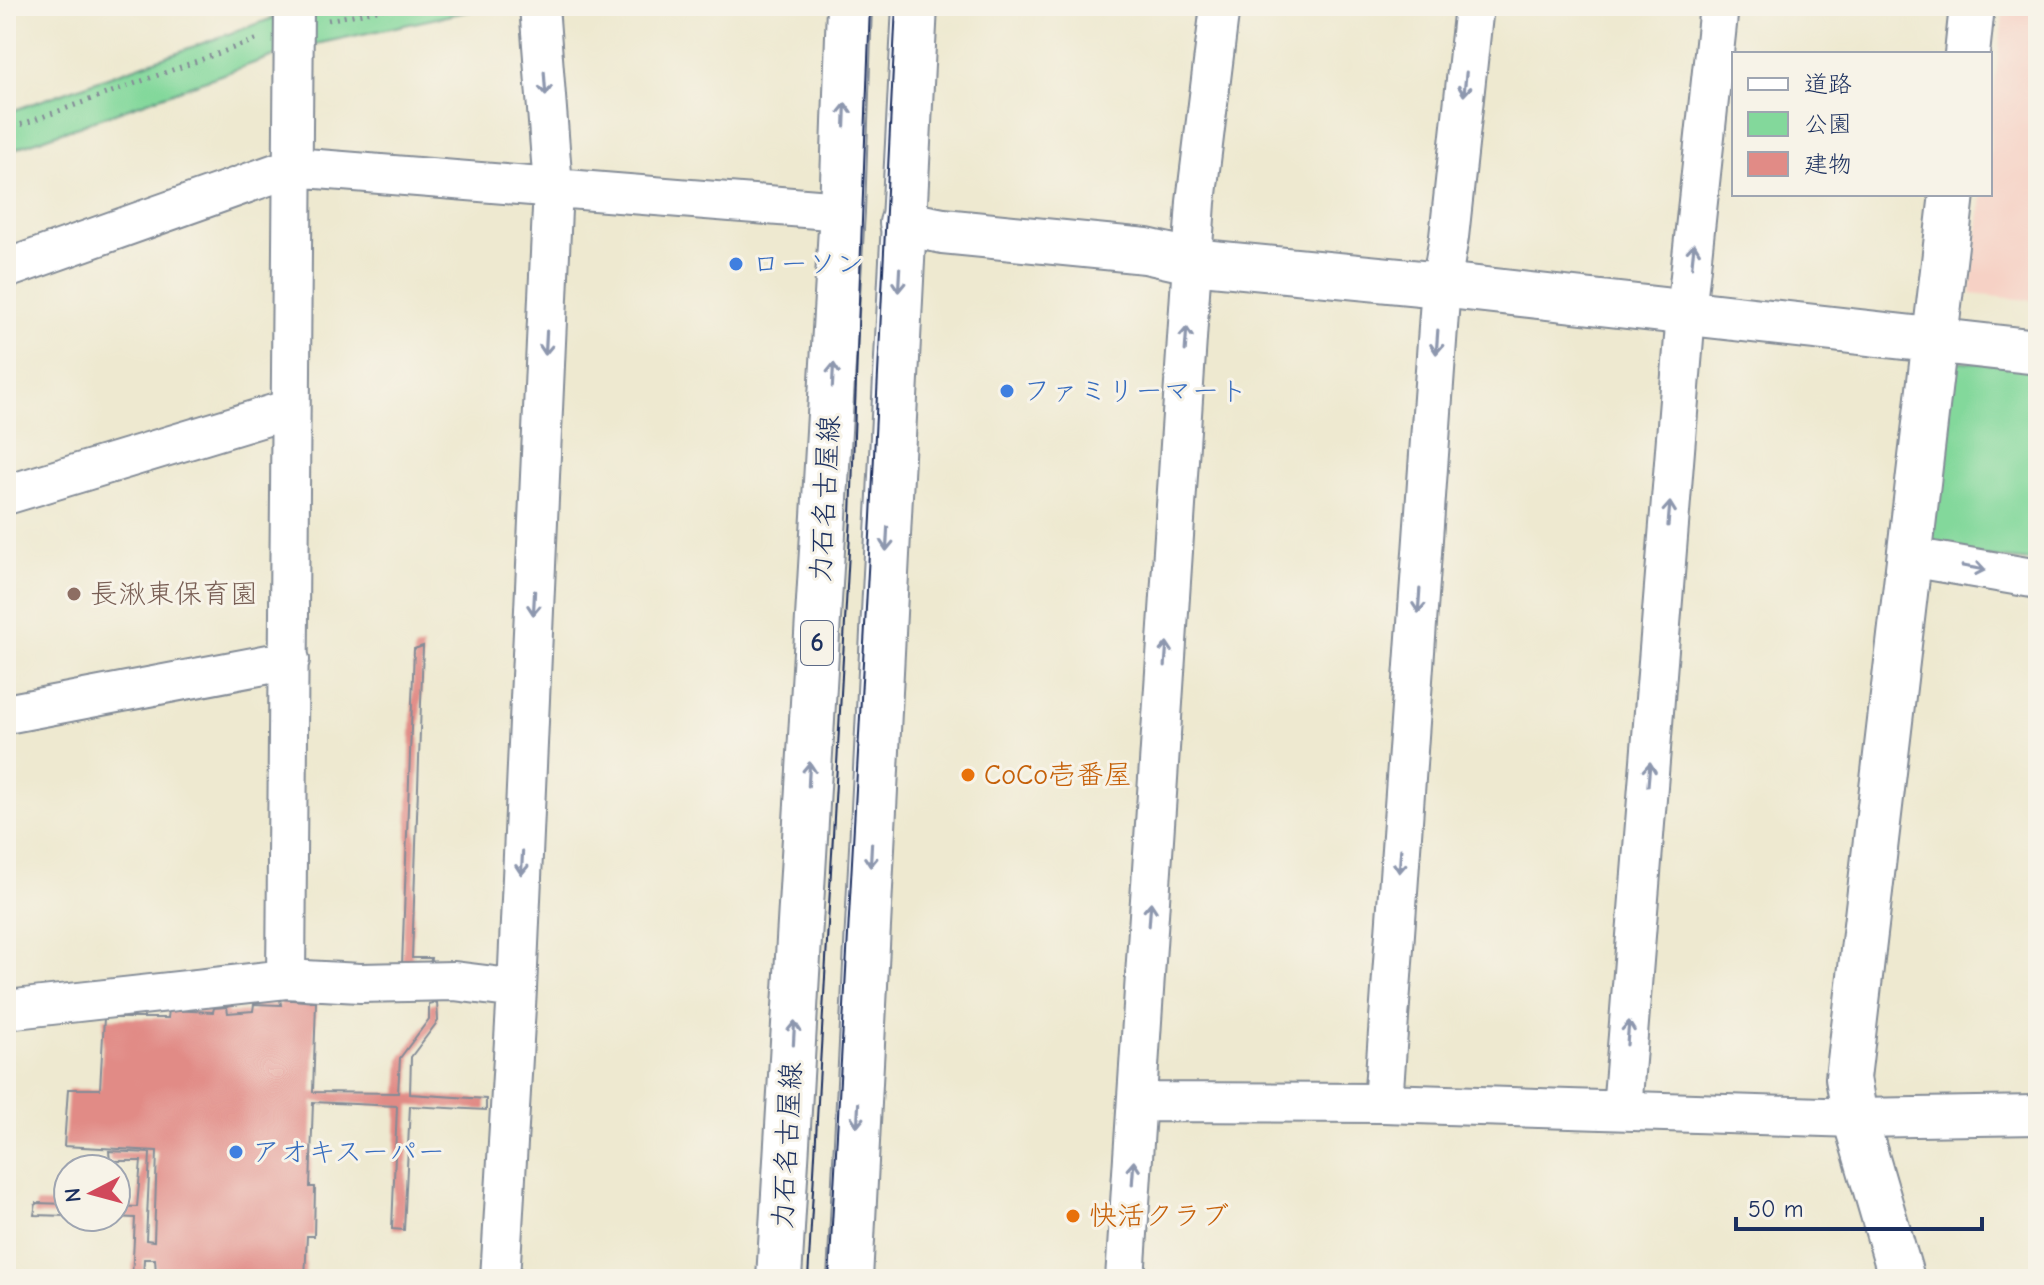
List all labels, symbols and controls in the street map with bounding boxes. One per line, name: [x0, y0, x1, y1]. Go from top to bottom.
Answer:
legend: [1732, 52, 1992, 196]
one-way arrow: [538, 70, 553, 97]
one-way arrow: [1458, 70, 1473, 96]
text: 道路: [1804, 70, 1852, 98]
one-way arrow: [838, 102, 853, 129]
text: 公園: [1804, 110, 1852, 138]
text: 建物: [1804, 150, 1852, 178]
one-way arrow: [1685, 243, 1700, 269]
place label: ローソン: [752, 248, 864, 280]
marker: ローソン: [727, 255, 745, 273]
one-way arrow: [892, 266, 907, 293]
one-way arrow: [1179, 326, 1194, 353]
one-way arrow: [1429, 328, 1444, 355]
one-way arrow: [539, 329, 554, 356]
one-way arrow: [825, 362, 840, 389]
place label: ファミリーマート: [1023, 375, 1248, 407]
marker: ファミリーマート: [998, 382, 1016, 400]
street label: 力石名古屋線: [805, 414, 845, 584]
one-way arrow: [1662, 501, 1677, 528]
one-way arrow: [879, 525, 894, 552]
one-way arrow: [1961, 562, 1986, 577]
place label: 長湫東保育園: [90, 578, 258, 610]
marker: 長湫東保育園: [65, 585, 83, 603]
one-way arrow: [1411, 587, 1426, 614]
one-way arrow: [527, 589, 542, 616]
road number: 6: [801, 621, 833, 665]
one-way arrow: [1159, 641, 1174, 668]
place label: CoCo壱番屋: [984, 759, 1132, 791]
one-way arrow: [802, 761, 817, 788]
one-way arrow: [1641, 761, 1656, 788]
marker: CoCo壱番屋: [959, 766, 977, 784]
one-way arrow: [863, 841, 878, 868]
one-way arrow: [1392, 847, 1407, 874]
one-way arrow: [515, 849, 530, 876]
one-way arrow: [1142, 901, 1157, 928]
one-way arrow: [787, 1020, 802, 1047]
one-way arrow: [1621, 1020, 1636, 1047]
street label: 力石名古屋線: [767, 1061, 807, 1231]
one-way arrow: [851, 1101, 866, 1128]
place label: アオキスーパー: [252, 1136, 445, 1168]
marker: アオキスーパー: [227, 1143, 245, 1161]
north arrow: [52, 1153, 132, 1233]
one-way arrow: [1126, 1160, 1141, 1187]
scale bar: [1736, 1181, 1982, 1231]
text: N: [59, 1186, 87, 1203]
text: 50 m: [1748, 1195, 1804, 1223]
place label: 快活クラブ: [1089, 1200, 1229, 1232]
marker: 快活クラブ: [1064, 1207, 1082, 1225]

